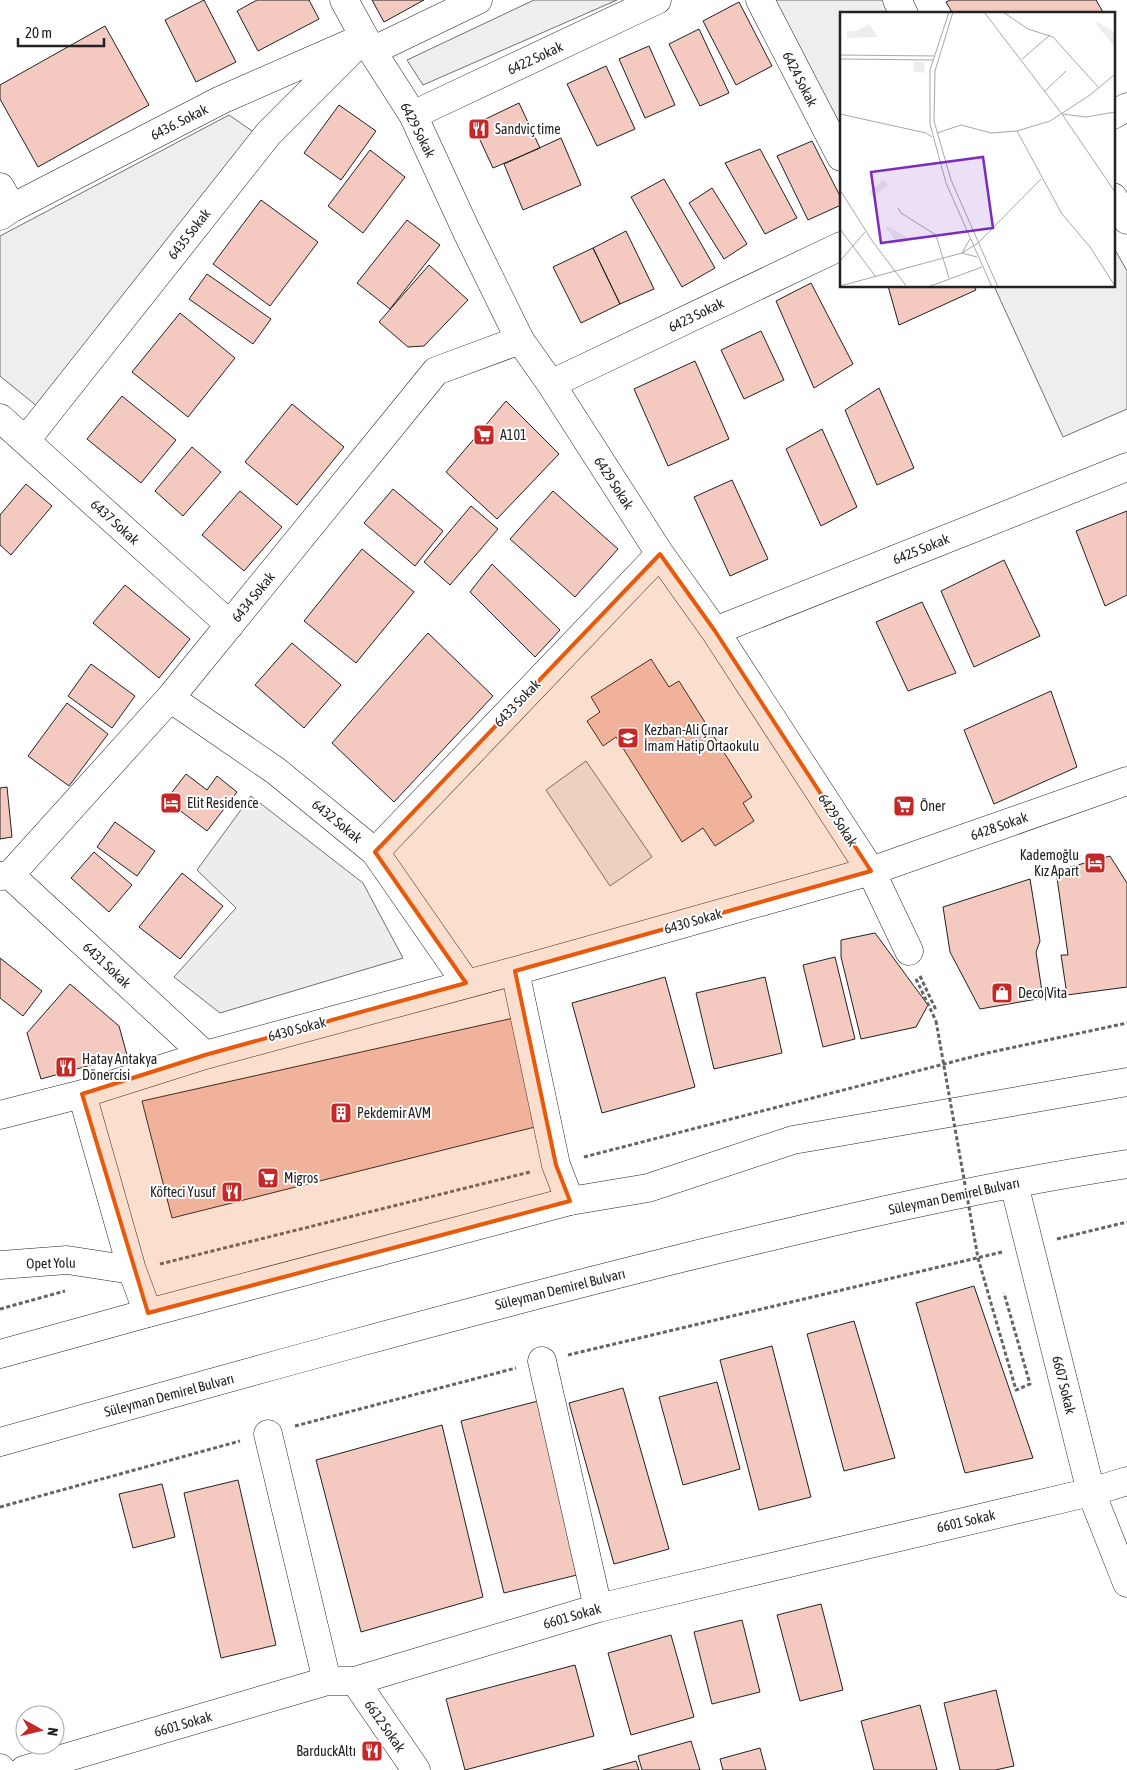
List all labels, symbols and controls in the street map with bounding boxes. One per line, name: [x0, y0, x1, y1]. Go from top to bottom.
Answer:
inset map: [840, 12, 1114, 288]
scale bar: [18, 15, 104, 47]
text: 20 m: [25, 24, 52, 41]
street label: 6422 Sokak: [505, 38, 565, 78]
street label: 6424 Sokak: [779, 49, 821, 109]
street label: 6429 Sokak: [397, 100, 439, 160]
street label: 6436. Sokak: [148, 101, 210, 143]
restaurant icon: Sandviç time: [467, 117, 491, 141]
place label: Sandviç time: [495, 121, 561, 137]
street label: 6435 Sokak: [164, 206, 214, 262]
street label: 6423 Sokak: [666, 295, 726, 335]
supermarket icon: A101: [472, 423, 496, 447]
place label: A101: [500, 427, 527, 443]
street label: 6429 Sokak: [591, 454, 637, 512]
street label: 6437 Sokak: [88, 496, 142, 548]
street label: 6425 Sokak: [890, 530, 952, 568]
street label: 6434 Sokak: [228, 569, 278, 625]
street label: 6433 Sokak: [491, 676, 543, 730]
place label: Kezban-Ali Çınar İmam Hatip Ortaokulu: [644, 722, 759, 754]
school or university icon: Kezban-Ali Çınar İmam Hatip Ortaokulu: [616, 726, 640, 750]
hotel icon: Elit Residence: [159, 791, 183, 815]
street label: 6429 Sokak: [815, 791, 861, 849]
supermarket icon: Öner: [892, 794, 916, 818]
place label: Elit Residence: [187, 795, 259, 811]
street label: 6432 Sokak: [309, 796, 365, 846]
place label: Öner: [920, 798, 946, 814]
street label: 6428 Sokak: [968, 809, 1030, 843]
place label: Kademoğlu Kız Apart: [1020, 847, 1079, 879]
hotel icon: Kademoğlu Kız Apart: [1083, 851, 1107, 875]
street label: 6430 Sokak: [662, 905, 724, 937]
street label: 6431 Sokak: [80, 939, 134, 991]
shop icon: Deco|Vita: [990, 981, 1014, 1005]
place label: Deco|Vita: [1018, 985, 1067, 1001]
street label: 6430 Sokak: [266, 1014, 328, 1044]
place label: Hatay Antakya Dönercisi: [82, 1051, 157, 1083]
restaurant icon: Hatay Antakya Dönercisi: [54, 1055, 78, 1079]
building icon: Pekdemir AVM: [329, 1101, 353, 1125]
place label: Pekdemir AVM: [357, 1105, 431, 1121]
supermarket icon: Migros: [256, 1166, 280, 1190]
place label: Migros: [284, 1170, 318, 1186]
street label: Süleyman Demirel Bulvarı: [887, 1174, 1021, 1218]
restaurant icon: Köfteci Yusuf: [220, 1180, 244, 1204]
place label: Köfteci Yusuf: [150, 1184, 216, 1200]
street label: Opet Yolu: [26, 1255, 76, 1271]
street label: Süleyman Demirel Bulvarı: [493, 1265, 627, 1313]
street label: 6607 Sokak: [1049, 1354, 1079, 1416]
street label: Süleyman Demirel Bulvarı: [102, 1370, 236, 1420]
street label: 6601 Sokak: [935, 1507, 997, 1535]
street label: 6601 Sokak: [541, 1600, 603, 1632]
street label: 6612 Sokak: [361, 1697, 409, 1755]
north arrow: [15, 1705, 65, 1755]
street label: 6601 Sokak: [152, 1708, 214, 1740]
text: N: [44, 1727, 61, 1737]
restaurant icon: BarduckAltı: [360, 1739, 384, 1763]
place label: BarduckAltı: [296, 1743, 356, 1759]

